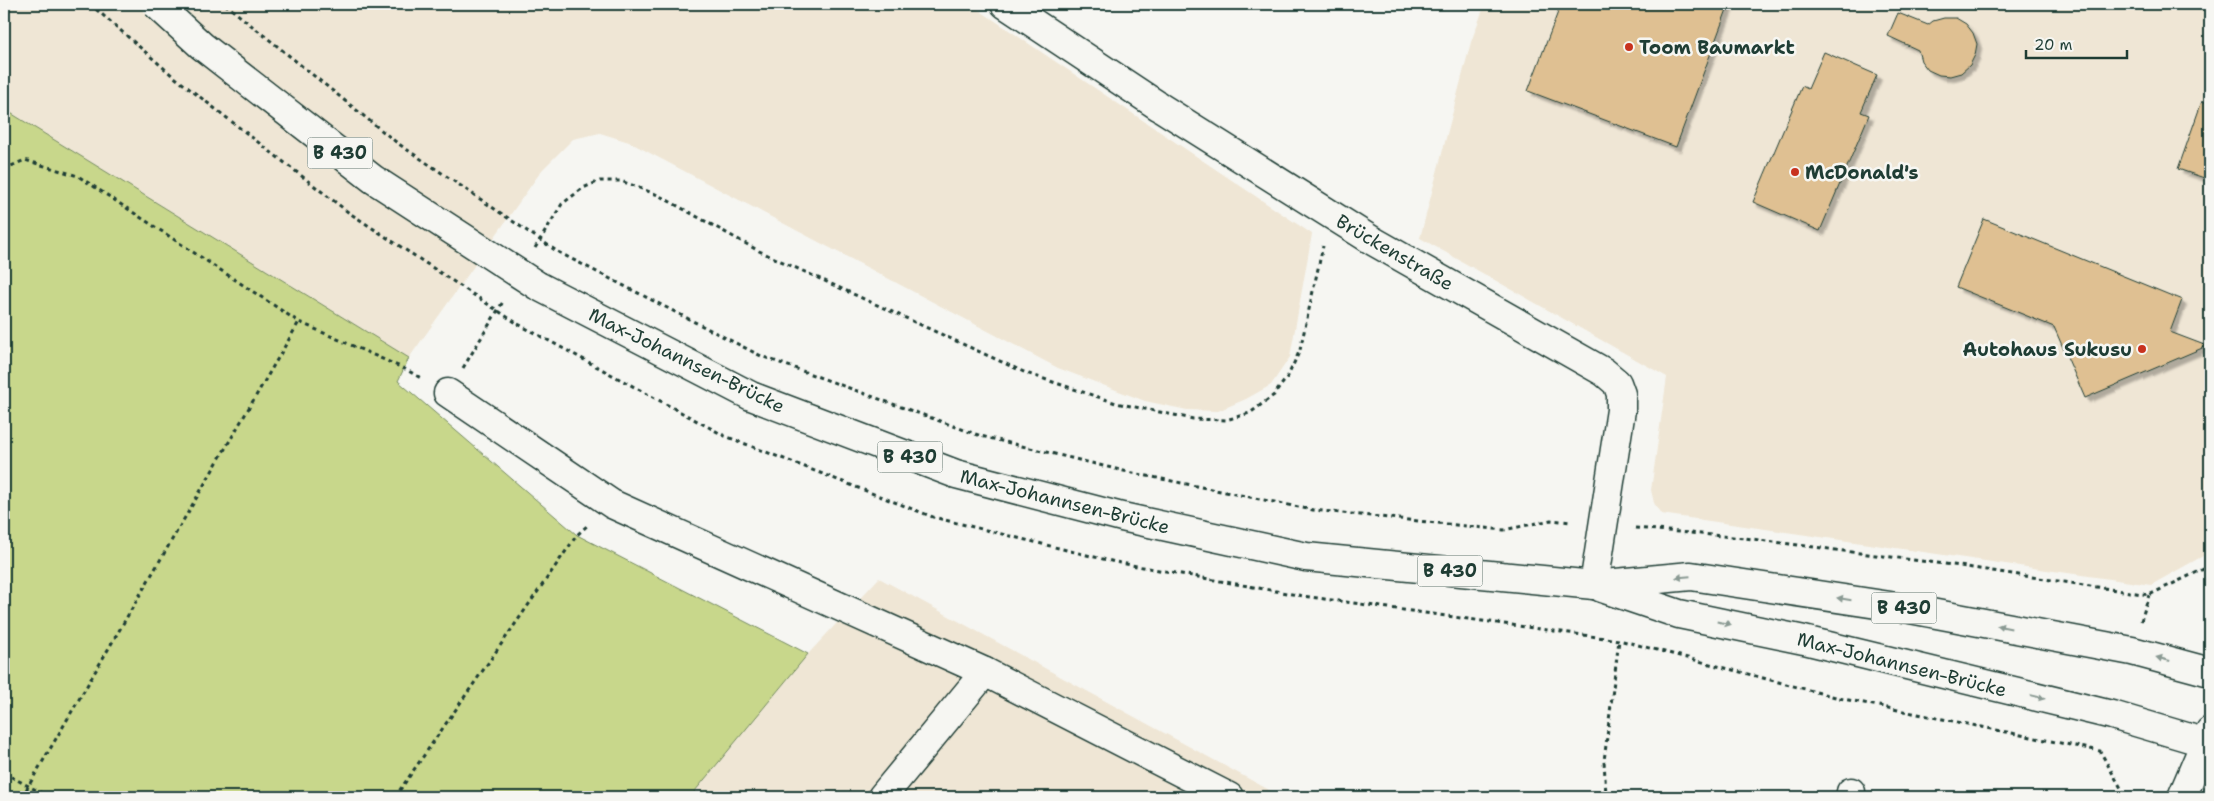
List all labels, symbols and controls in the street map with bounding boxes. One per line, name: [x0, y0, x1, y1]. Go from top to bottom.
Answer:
scale bar: [2026, 28, 2128, 60]
place label: Toom Baumarkt: [1639, 35, 1795, 60]
text: 20 m: [2034, 35, 2073, 55]
marker: Toom Baumarkt: [1623, 41, 1635, 53]
road number: B 430: [308, 138, 372, 168]
place label: McDonald's: [1805, 160, 1918, 185]
marker: McDonald's: [1789, 166, 1801, 178]
street label: Brückenstraße: [1331, 209, 1458, 296]
street label: Max-Johannsen-Brücke: [585, 302, 789, 419]
place label: Autohaus Sukusu: [1962, 337, 2132, 362]
marker: Autohaus Sukusu: [2136, 343, 2148, 355]
road number: B 430: [878, 442, 942, 472]
street label: Max-Johannsen-Brücke: [957, 463, 1172, 540]
road number: B 430: [1418, 556, 1482, 586]
one-way arrow: [1675, 573, 1691, 581]
road number: B 430: [1872, 592, 1936, 624]
one-way arrow: [1836, 595, 1852, 603]
one-way arrow: [1716, 620, 1732, 628]
one-way arrow: [1997, 623, 2012, 631]
street label: Max-Johannsen-Brücke: [1794, 626, 2009, 703]
one-way arrow: [2156, 655, 2171, 663]
one-way arrow: [2031, 693, 2046, 701]

